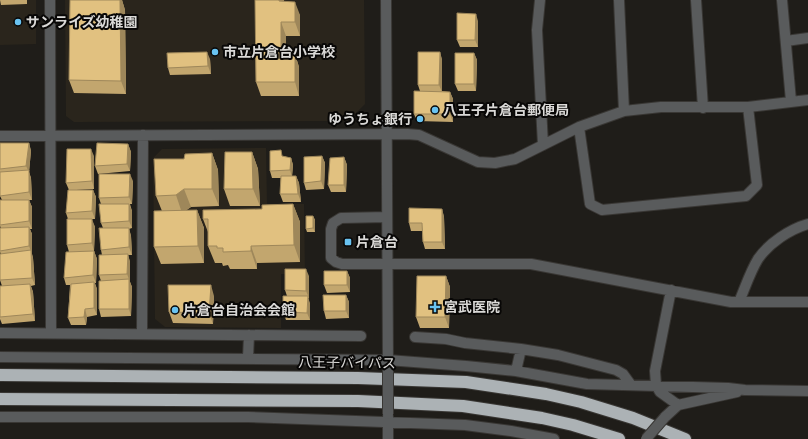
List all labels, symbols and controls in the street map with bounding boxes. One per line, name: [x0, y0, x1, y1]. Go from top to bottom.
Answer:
place label: サンライズ幼稚園: [26, 14, 138, 31]
marker: サンライズ幼稚園: [13, 17, 23, 27]
place label: 市立片倉台小学校: [223, 44, 335, 61]
marker: 市立片倉台小学校: [210, 47, 220, 57]
place label: 八王子片倉台郵便局: [443, 102, 569, 119]
marker: 八王子片倉台郵便局: [430, 105, 440, 115]
place label: ゆうちょ銀行: [328, 111, 412, 128]
marker: ゆうちょ銀行: [415, 114, 425, 124]
place label: 片倉台: [356, 234, 398, 251]
marker: 片倉台: [343, 237, 353, 247]
place label: 宮武医院: [444, 299, 500, 316]
marker: 宮武医院: [429, 301, 441, 313]
place label: 片倉台自治会会館: [183, 302, 295, 319]
marker: 片倉台自治会会館: [170, 305, 180, 315]
street label: 八王子バイパス: [298, 354, 396, 372]

